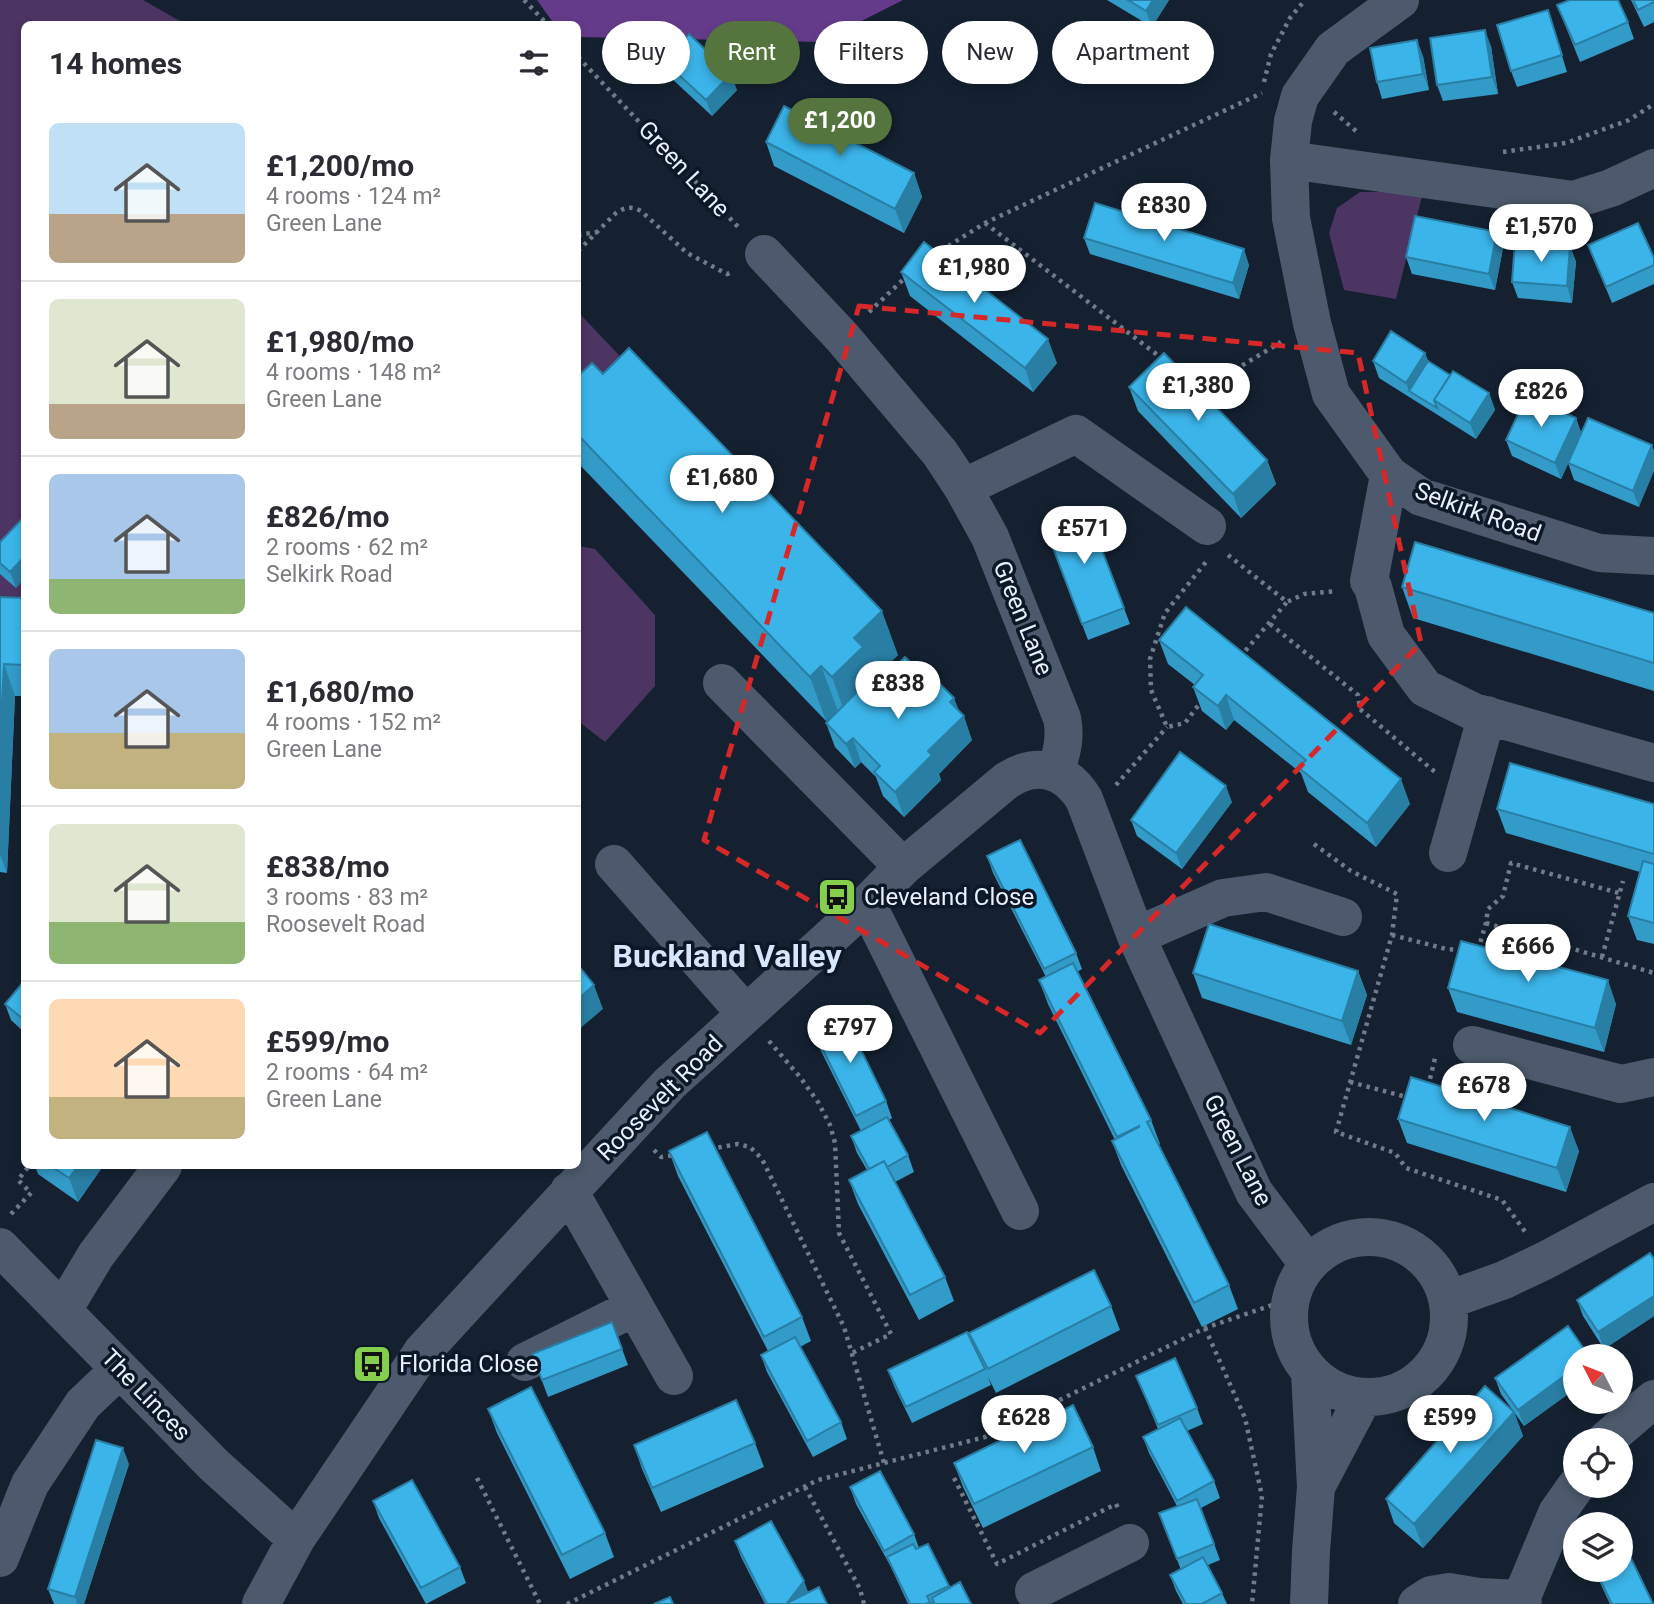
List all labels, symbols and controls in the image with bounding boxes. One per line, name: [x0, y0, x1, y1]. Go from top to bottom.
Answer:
chip: Buy: [602, 21, 690, 84]
chip: Rent: [704, 21, 800, 84]
chip: Filters: [814, 21, 928, 84]
chip: New: [942, 21, 1038, 84]
chip: Apartment: [1052, 21, 1214, 84]
icon: filters: [515, 44, 553, 82]
text: 14 homes: [49, 46, 182, 81]
pin: £1,200: [783, 99, 897, 158]
text: £1,200: [804, 107, 876, 134]
street label: Green Lane: [633, 115, 735, 223]
text: £1,200/mo: [266, 148, 414, 183]
icon: home: [105, 151, 189, 235]
text: 4 rooms · 124 m²: [266, 183, 441, 210]
pin: £830: [1123, 184, 1205, 243]
text: £830: [1137, 192, 1191, 219]
pin: £1,570: [1484, 204, 1598, 264]
text: Green Lane: [266, 210, 382, 237]
text: £1,570: [1505, 213, 1577, 240]
pin: £1,980: [917, 246, 1031, 305]
text: £1,980: [938, 254, 1010, 281]
text: £1,980/mo: [266, 324, 414, 359]
icon: home: [105, 327, 189, 411]
text: 4 rooms · 148 m²: [266, 359, 441, 386]
pin: £1,380: [1141, 364, 1255, 423]
pin: £826: [1500, 370, 1582, 429]
text: £1,380: [1162, 372, 1234, 399]
text: £826: [1514, 378, 1568, 405]
text: Green Lane: [266, 386, 382, 413]
pin: £1,680: [665, 456, 779, 515]
text: £1,680: [686, 464, 758, 491]
street label: Selkirk Road: [1411, 476, 1545, 548]
text: £826/mo: [266, 499, 390, 534]
icon: home: [105, 502, 189, 586]
pin: £571: [1043, 506, 1125, 566]
text: £571: [1057, 515, 1111, 542]
text: 2 rooms · 62 m²: [266, 534, 428, 561]
street label: Green Lane: [987, 557, 1059, 679]
text: Selkirk Road: [266, 561, 393, 588]
pin: £838: [857, 662, 939, 721]
text: £838: [871, 670, 925, 697]
text: £1,680/mo: [266, 674, 414, 709]
icon: home: [105, 677, 189, 761]
text: 4 rooms · 152 m²: [266, 709, 441, 736]
text: Green Lane: [266, 736, 382, 763]
text: £838/mo: [266, 849, 390, 884]
icon: home: [105, 852, 189, 936]
bus stop icon: Cleveland Close: [816, 876, 858, 918]
place label: Cleveland Close: [864, 883, 1034, 911]
text: 3 rooms · 83 m²: [266, 884, 428, 911]
text: Roosevelt Road: [266, 911, 425, 938]
pin: £666: [1487, 925, 1569, 984]
text: £666: [1501, 933, 1555, 960]
district label: Buckland Valley: [612, 937, 842, 975]
pin: £797: [809, 1006, 891, 1065]
text: £797: [823, 1014, 877, 1041]
text: £599/mo: [266, 1024, 390, 1059]
icon: home: [105, 1027, 189, 1111]
street label: Roosevelt Road: [591, 1029, 729, 1167]
text: 2 rooms · 64 m²: [266, 1059, 428, 1086]
pin: £678: [1443, 1064, 1525, 1123]
text: £678: [1457, 1072, 1511, 1099]
text: Green Lane: [266, 1086, 382, 1113]
street label: Green Lane: [1198, 1090, 1278, 1210]
bus stop icon: Florida Close: [351, 1343, 393, 1385]
street label: The Linces: [96, 1344, 196, 1446]
north arrow: [1563, 1344, 1633, 1414]
map controls: [1563, 1344, 1633, 1582]
place label: Florida Close: [399, 1350, 539, 1378]
pin: £628: [983, 1396, 1065, 1455]
pin: £599: [1409, 1396, 1491, 1455]
text: £628: [997, 1404, 1051, 1431]
text: £599: [1423, 1404, 1477, 1431]
button: locate: [1563, 1428, 1633, 1498]
button: layers: [1563, 1512, 1633, 1582]

